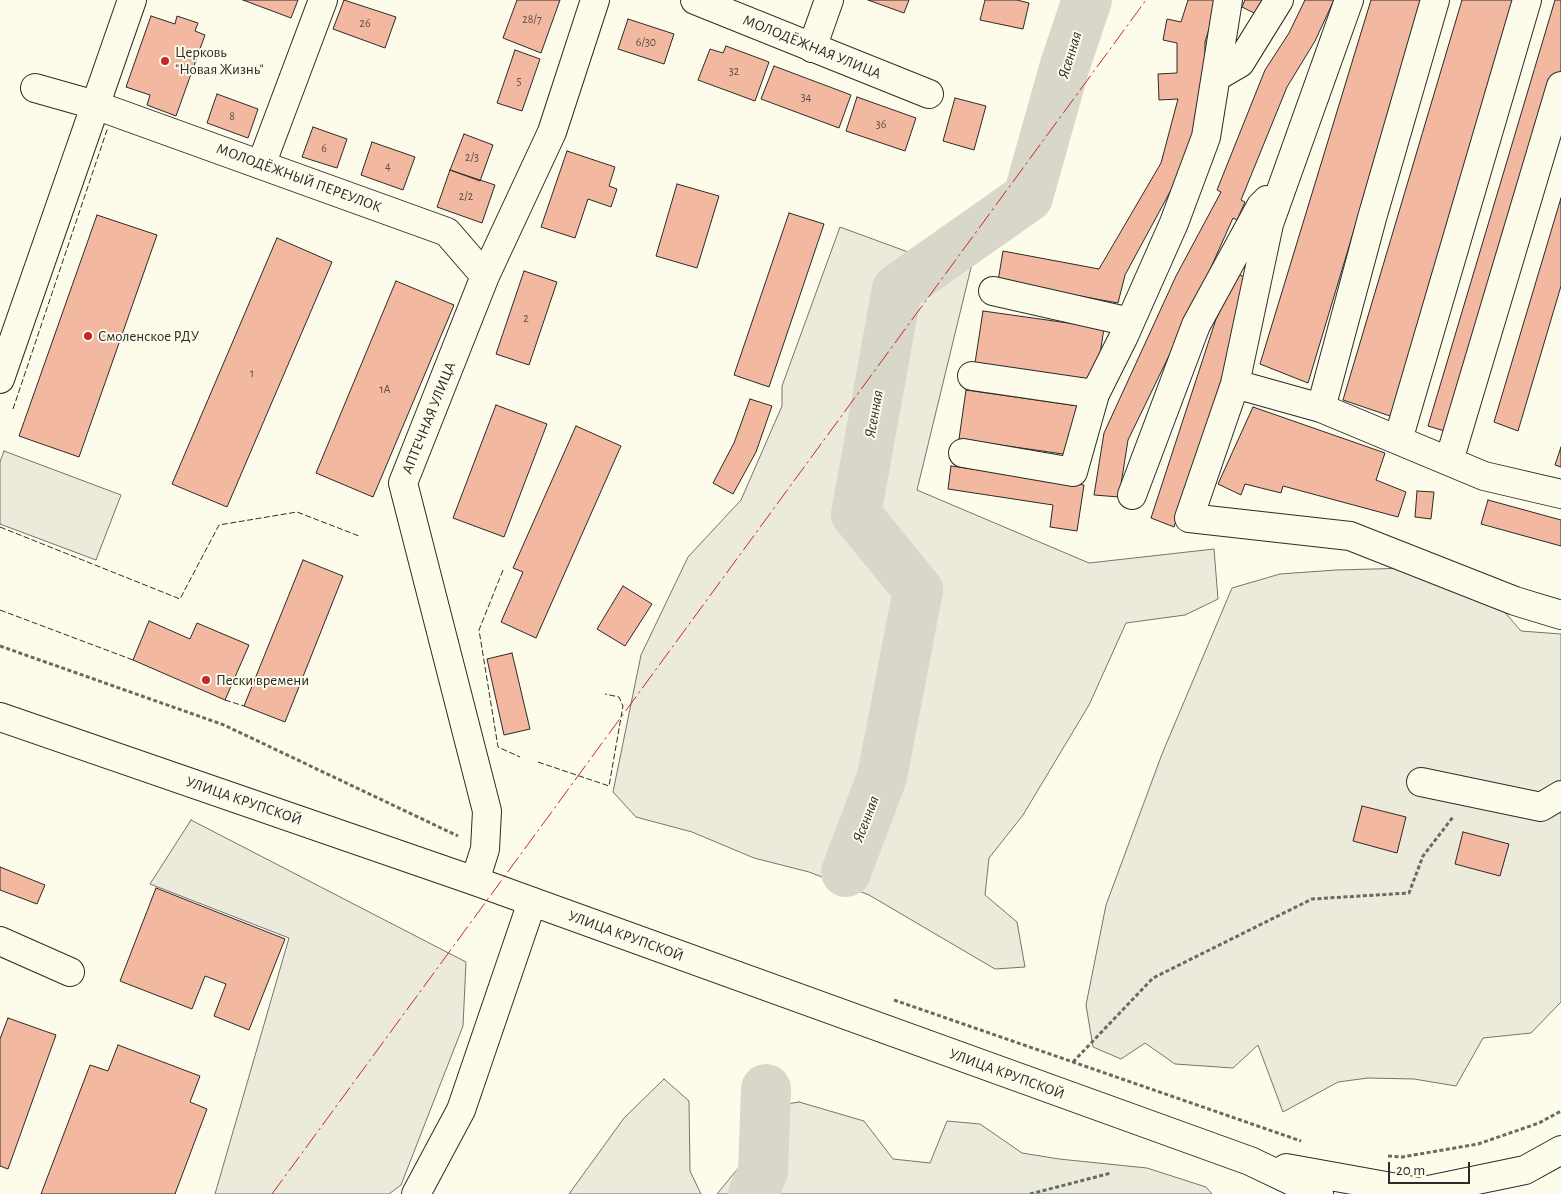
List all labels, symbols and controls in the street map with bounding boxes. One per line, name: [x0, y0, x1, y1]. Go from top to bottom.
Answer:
street label: МОЛОДЁЖНАЯ УЛИЦА: [740, 11, 884, 83]
house number: 28/7: [522, 12, 542, 26]
house number: 26: [359, 16, 371, 30]
water label: Ясенная: [1054, 29, 1086, 81]
house number: 6/30: [636, 35, 656, 49]
place label: Церковь "Новая Жизнь": [175, 43, 264, 78]
marker: Церковь "Новая Жизнь": [159, 55, 171, 67]
house number: 32: [729, 64, 739, 78]
house number: 5: [516, 74, 522, 88]
house number: 34: [801, 90, 811, 104]
house number: 8: [229, 109, 235, 123]
house number: 36: [876, 117, 886, 131]
street label: МОЛОДЁЖНЫЙ ПЕРЕУЛОК: [214, 140, 384, 216]
house number: 6: [321, 141, 327, 155]
house number: 2/3: [465, 150, 479, 164]
house number: 4: [385, 159, 391, 173]
house number: 2/2: [459, 189, 473, 203]
house number: 2: [523, 311, 529, 325]
place label: Смоленское РДУ: [98, 327, 199, 345]
marker: Смоленское РДУ: [82, 330, 94, 342]
street label: АПТЕЧНАЯ УЛИЦА: [398, 359, 460, 477]
house number: 1: [250, 366, 254, 380]
house number: 1А: [379, 382, 391, 396]
water label: Ясенная: [860, 389, 888, 439]
place label: Пески времени: [216, 671, 309, 689]
marker: Пески времени: [200, 674, 212, 686]
street label: УЛИЦА КРУПСКОЙ: [184, 773, 304, 829]
water label: Ясенная: [848, 793, 884, 845]
street label: УЛИЦА КРУПСКОЙ: [566, 907, 686, 965]
street label: УЛИЦА КРУПСКОЙ: [947, 1045, 1067, 1103]
scale bar: [1391, 1152, 1474, 1184]
text: 20 m: [1396, 1163, 1425, 1178]

